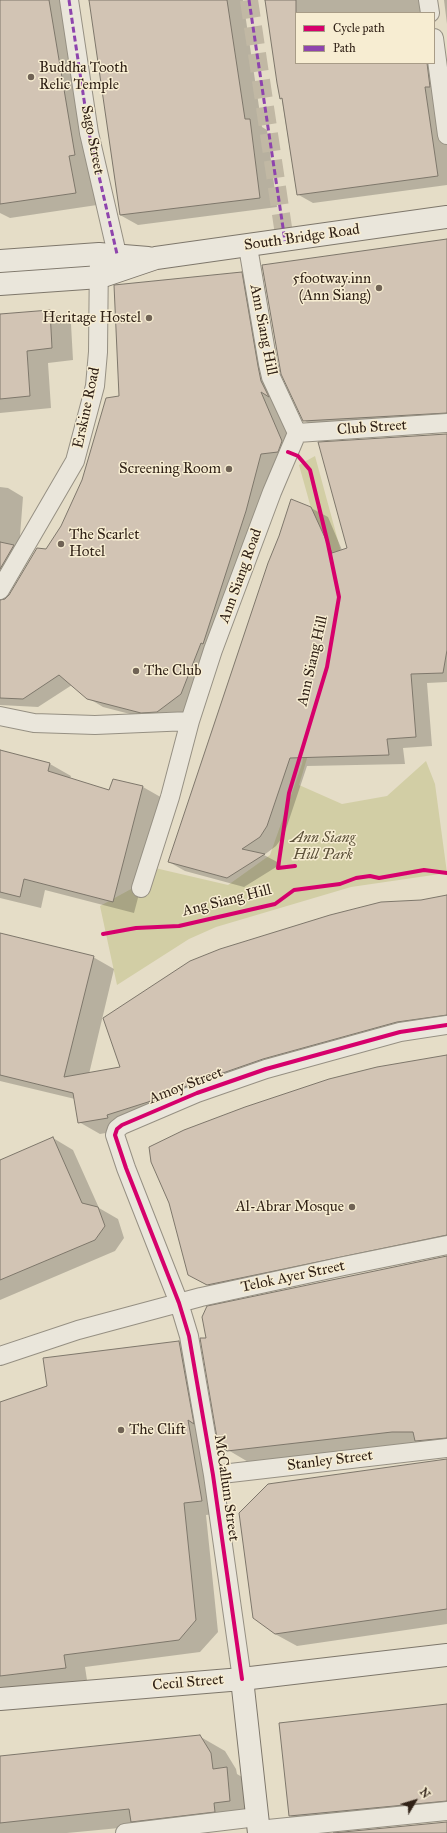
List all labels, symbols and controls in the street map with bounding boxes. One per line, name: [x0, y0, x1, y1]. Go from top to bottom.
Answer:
legend: [295, 12, 435, 64]
text: Cycle path: [333, 21, 385, 35]
text: Path: [333, 41, 356, 55]
place label: Buddha Tooth Relic Temple: [39, 59, 128, 94]
marker: Buddha Tooth Relic Temple: [26, 72, 36, 82]
street label: Sago Street: [76, 104, 108, 176]
street label: South Bridge Road: [243, 221, 361, 255]
place label: 5footway.inn (Ann Siang): [292, 270, 371, 305]
street label: Ann Siang Hill: [245, 283, 281, 377]
marker: 5footway.inn (Ann Siang): [374, 283, 384, 293]
place label: Heritage Hostel: [43, 309, 141, 327]
marker: Heritage Hostel: [144, 313, 154, 323]
street label: Erskine Road: [70, 366, 104, 450]
street label: Club Street: [336, 417, 408, 439]
place label: Screening Room: [119, 460, 221, 478]
marker: Screening Room: [224, 464, 234, 474]
place label: The Scarlet Hotel: [69, 526, 139, 561]
street label: Ann Siang Road: [216, 526, 266, 626]
marker: The Scarlet Hotel: [56, 539, 66, 549]
street label: Ann Siang Hill: [294, 614, 332, 708]
place label: The Club: [144, 662, 202, 680]
marker: The Club: [131, 666, 141, 676]
park label: Ann Siang Hill Park: [291, 829, 355, 864]
street label: Ang Siang Hill: [181, 881, 273, 921]
street label: Amoy Street: [147, 1064, 225, 1108]
place label: Al-Abrar Mosque: [236, 1198, 344, 1216]
marker: Al-Abrar Mosque: [347, 1202, 357, 1212]
street label: Telok Ayer Street: [239, 1257, 347, 1297]
place label: The Clift: [129, 1421, 186, 1439]
marker: The Clift: [116, 1425, 126, 1435]
street label: McCallum Street: [210, 1434, 242, 1542]
street label: Stanley Street: [286, 1447, 374, 1475]
street label: Cecil Street: [152, 1671, 224, 1695]
north arrow: [395, 1781, 435, 1821]
text: N: [417, 1786, 433, 1801]

